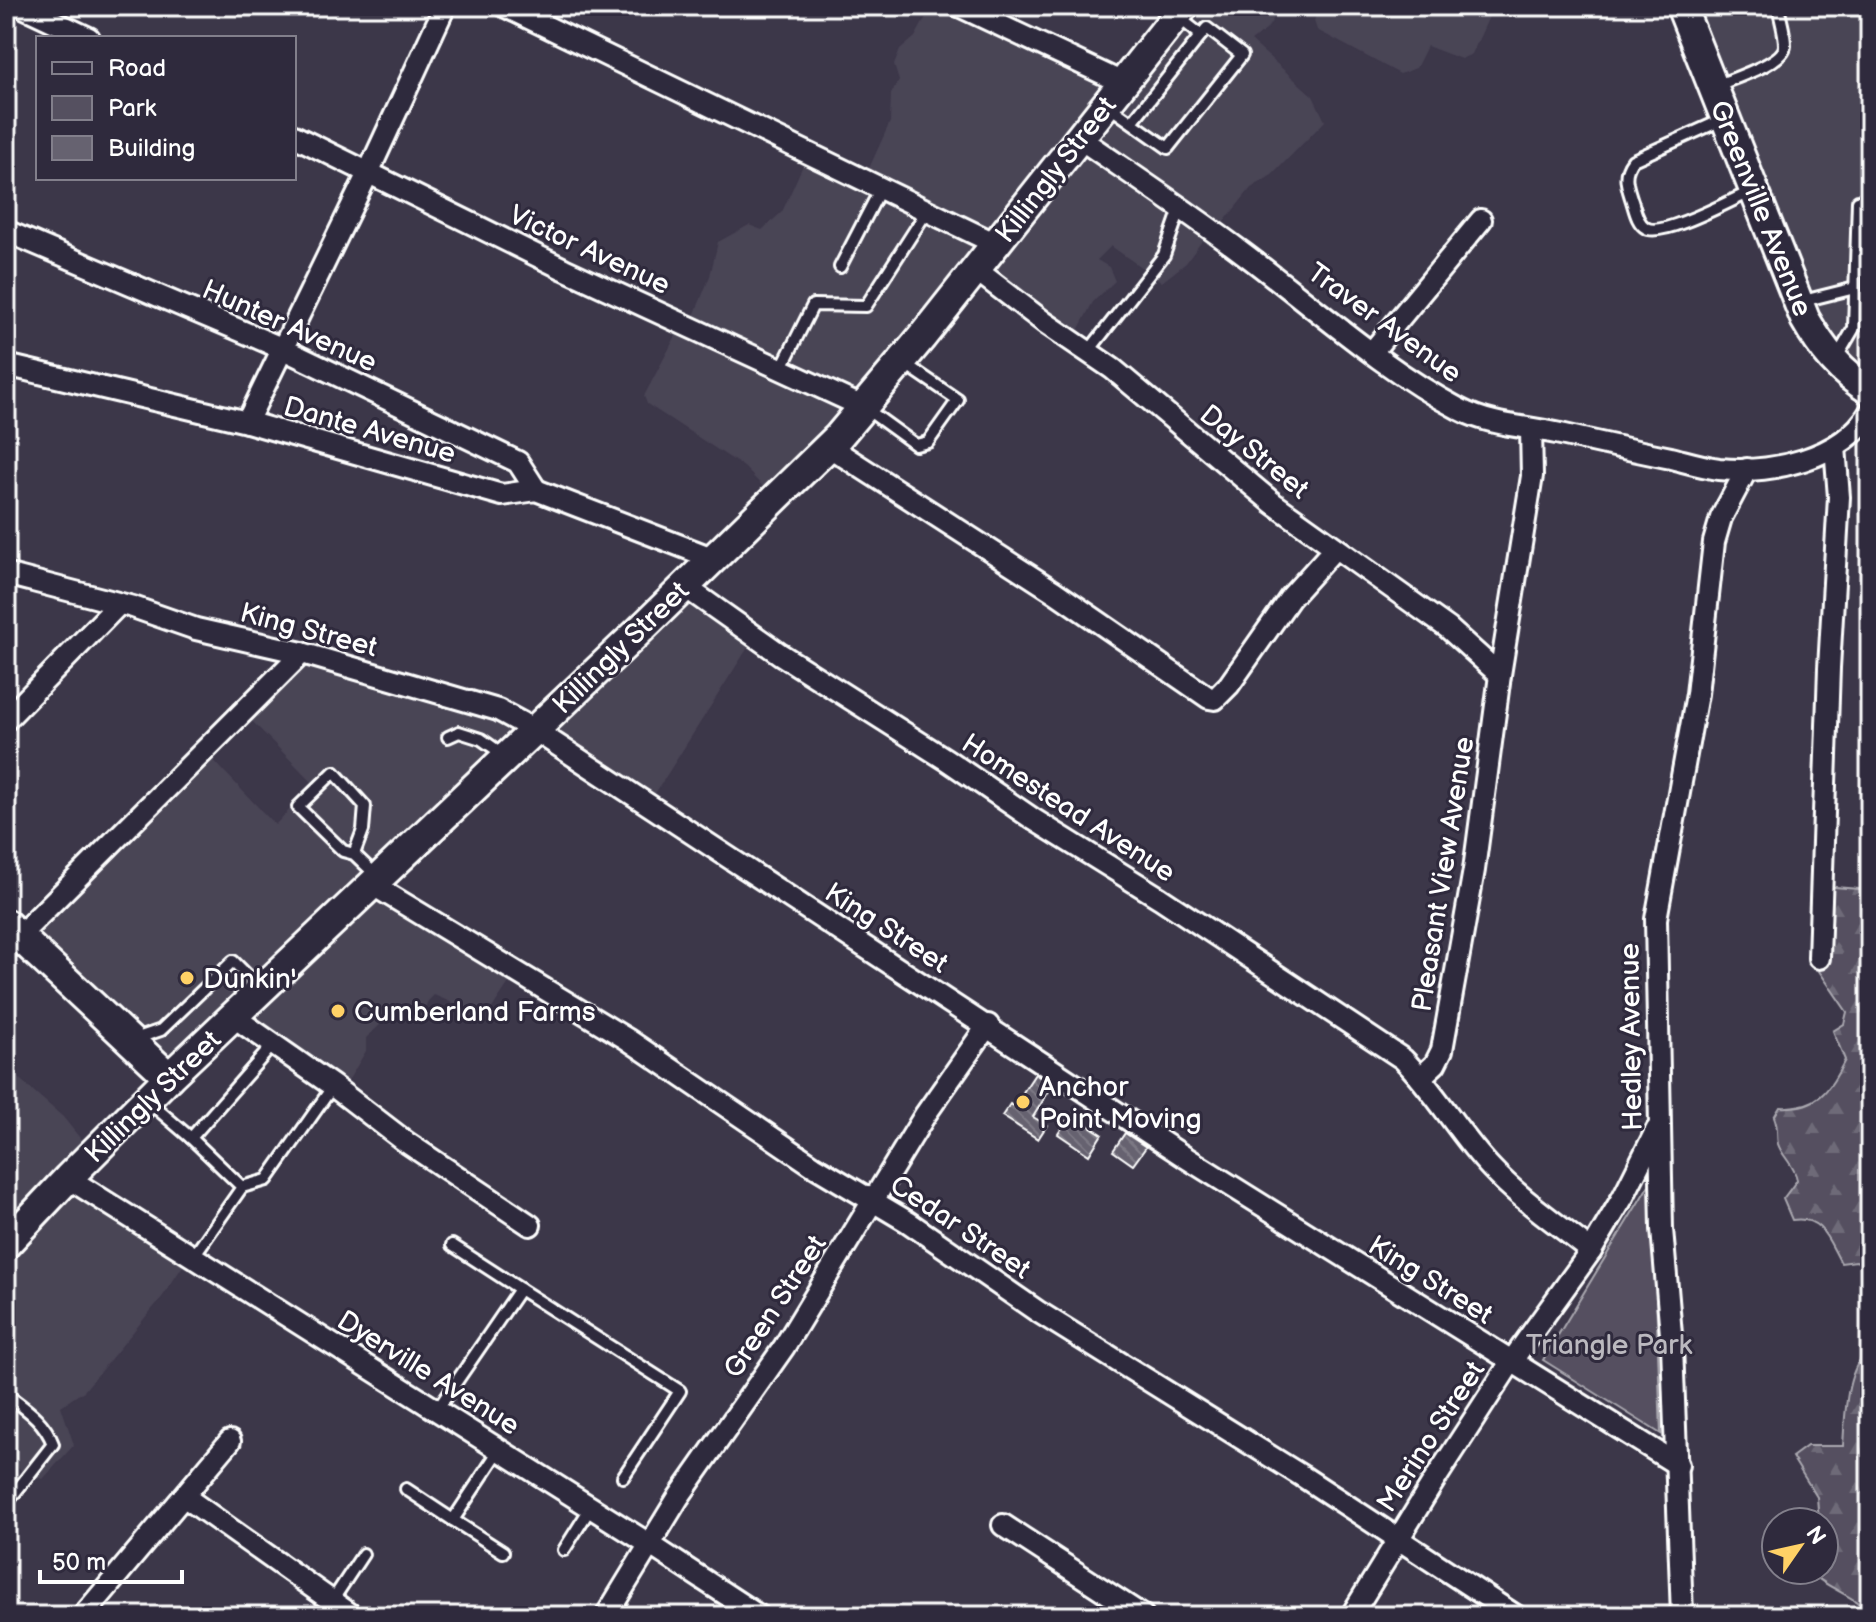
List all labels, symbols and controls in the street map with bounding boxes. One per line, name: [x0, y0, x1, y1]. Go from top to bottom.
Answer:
legend: [36, 36, 296, 180]
text: Road: [108, 54, 166, 83]
street label: Killingly Street: [989, 90, 1124, 250]
text: Park: [108, 94, 156, 123]
street label: Greenville Avenue: [1702, 96, 1819, 321]
text: Building: [108, 134, 195, 163]
street label: Victor Avenue: [504, 199, 675, 302]
street label: Traver Avenue: [1301, 256, 1468, 390]
street label: Hunter Avenue: [197, 273, 382, 380]
street label: Dante Avenue: [280, 390, 459, 471]
street label: Day Street: [1193, 398, 1315, 506]
street label: Killingly Street: [546, 575, 696, 721]
street label: King Street: [237, 596, 381, 665]
street label: Homestead Avenue: [955, 727, 1181, 890]
street label: Pleasant View Avenue: [1405, 735, 1482, 1014]
street label: King Street: [818, 876, 954, 981]
street label: Hedley Avenue: [1613, 943, 1650, 1131]
place label: Dunkin': [203, 963, 297, 996]
marker: Dunkin': [178, 969, 196, 987]
place label: Cumberland Farms: [354, 996, 596, 1029]
marker: Cumberland Farms: [329, 1002, 347, 1020]
street label: Killingly Street: [78, 1024, 228, 1170]
place label: Anchor Point Moving: [1039, 1071, 1202, 1136]
marker: Anchor Point Moving: [1014, 1093, 1032, 1111]
street label: Cedar Street: [884, 1168, 1037, 1287]
street label: Green Street: [717, 1229, 834, 1384]
street label: King Street: [1362, 1229, 1499, 1332]
street label: Dyerville Avenue: [331, 1304, 525, 1443]
park label: Triangle Park: [1526, 1329, 1692, 1362]
street label: Merino Street: [1370, 1355, 1492, 1518]
north arrow: [1760, 1506, 1840, 1586]
text: N: [1800, 1521, 1831, 1550]
scale bar: [40, 1534, 182, 1584]
text: 50 m: [52, 1548, 106, 1577]

